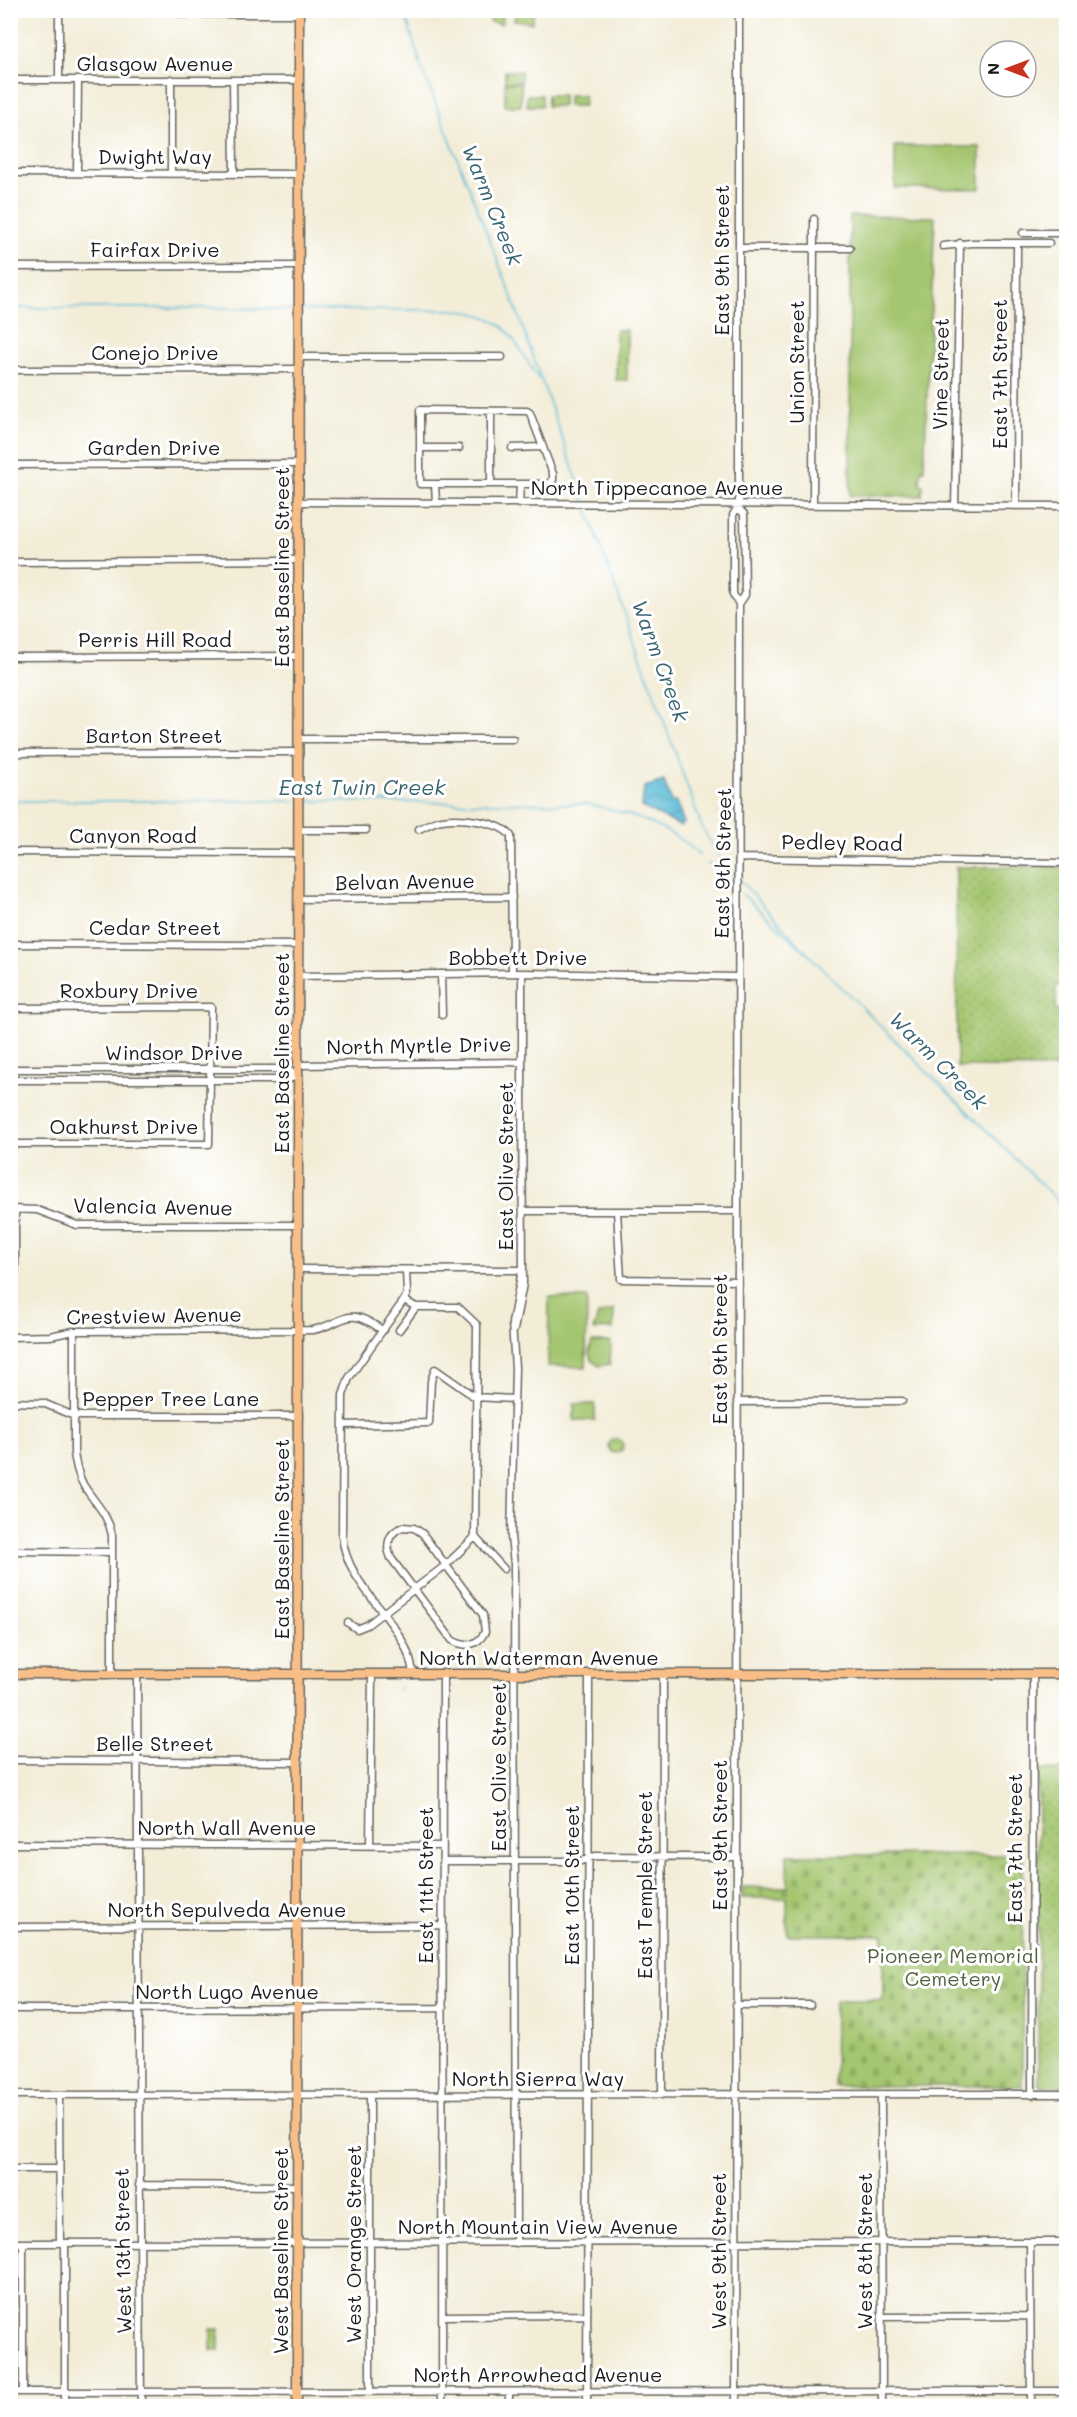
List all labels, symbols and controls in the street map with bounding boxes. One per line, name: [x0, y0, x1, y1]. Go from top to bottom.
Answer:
north arrow: [978, 39, 1038, 99]
street label: Glasgow Avenue: [77, 50, 233, 76]
text: N: [982, 63, 1003, 75]
water label: Warm Creek: [457, 140, 530, 270]
street label: Dwight Way: [98, 143, 212, 169]
street label: East 9th Street: [708, 185, 734, 335]
street label: Fairfax Drive: [90, 236, 220, 262]
street label: East 7th Street: [986, 299, 1012, 449]
street label: Union Street: [783, 300, 809, 424]
street label: Vine Street: [926, 318, 954, 430]
street label: Conejo Drive: [91, 339, 219, 365]
street label: Garden Drive: [88, 434, 220, 460]
street label: East Baseline Street: [268, 467, 294, 667]
street label: North Tippecanoe Avenue: [531, 474, 783, 500]
water label: Warm Creek: [627, 596, 696, 726]
street label: Perris Hill Road: [78, 626, 232, 652]
street label: Barton Street: [86, 722, 222, 748]
water label: East Twin Creek: [279, 773, 446, 800]
street label: East 9th Street: [708, 787, 736, 939]
street label: Canyon Road: [69, 822, 197, 848]
street label: Pedley Road: [781, 828, 903, 856]
street label: Belvan Avenue: [335, 867, 475, 895]
street label: Cedar Street: [89, 914, 221, 940]
street label: Bobbett Drive: [449, 944, 588, 970]
street label: East Baseline Street: [268, 953, 294, 1153]
street label: Roxbury Drive: [60, 977, 198, 1003]
water label: Warm Creek: [884, 1005, 995, 1115]
street label: North Myrtle Drive: [326, 1030, 512, 1060]
street label: Windsor Drive: [105, 1039, 243, 1065]
street label: East Olive Street: [492, 1082, 518, 1250]
street label: Oakhurst Drive: [50, 1113, 198, 1139]
street label: Valencia Avenue: [73, 1192, 233, 1220]
street label: East 9th Street: [706, 1274, 732, 1424]
street label: Crestview Avenue: [66, 1300, 242, 1330]
street label: Pepper Tree Lane: [83, 1385, 259, 1411]
street label: East Baseline Street: [268, 1439, 294, 1639]
street label: North Waterman Avenue: [419, 1644, 659, 1670]
street label: East Olive Street: [485, 1683, 511, 1851]
street label: Belle Street: [96, 1730, 214, 1756]
street label: East 9th Street: [706, 1760, 732, 1910]
street label: East 7th Street: [1001, 1773, 1027, 1923]
street label: East Temple Street: [631, 1791, 657, 1979]
street label: East 10th Street: [558, 1805, 584, 1965]
street label: East 11th Street: [412, 1807, 438, 1963]
street label: North Wall Avenue: [138, 1814, 316, 1840]
street label: North Sepulveda Avenue: [108, 1896, 346, 1922]
park label: Pioneer Memorial Cemetery: [867, 1942, 1039, 1991]
street label: North Lugo Avenue: [135, 1978, 319, 2004]
street label: North Sierra Way: [452, 2065, 624, 2091]
street label: West Orange Street: [340, 2145, 366, 2343]
street label: West Baseline Street: [267, 2148, 293, 2354]
street label: West 13th Street: [108, 2168, 136, 2334]
street label: West 8th Street: [851, 2172, 877, 2330]
street label: West 9th Street: [705, 2173, 731, 2329]
street label: North Mountain View Avenue: [398, 2213, 678, 2239]
street label: North Arrowhead Avenue: [414, 2361, 662, 2387]

